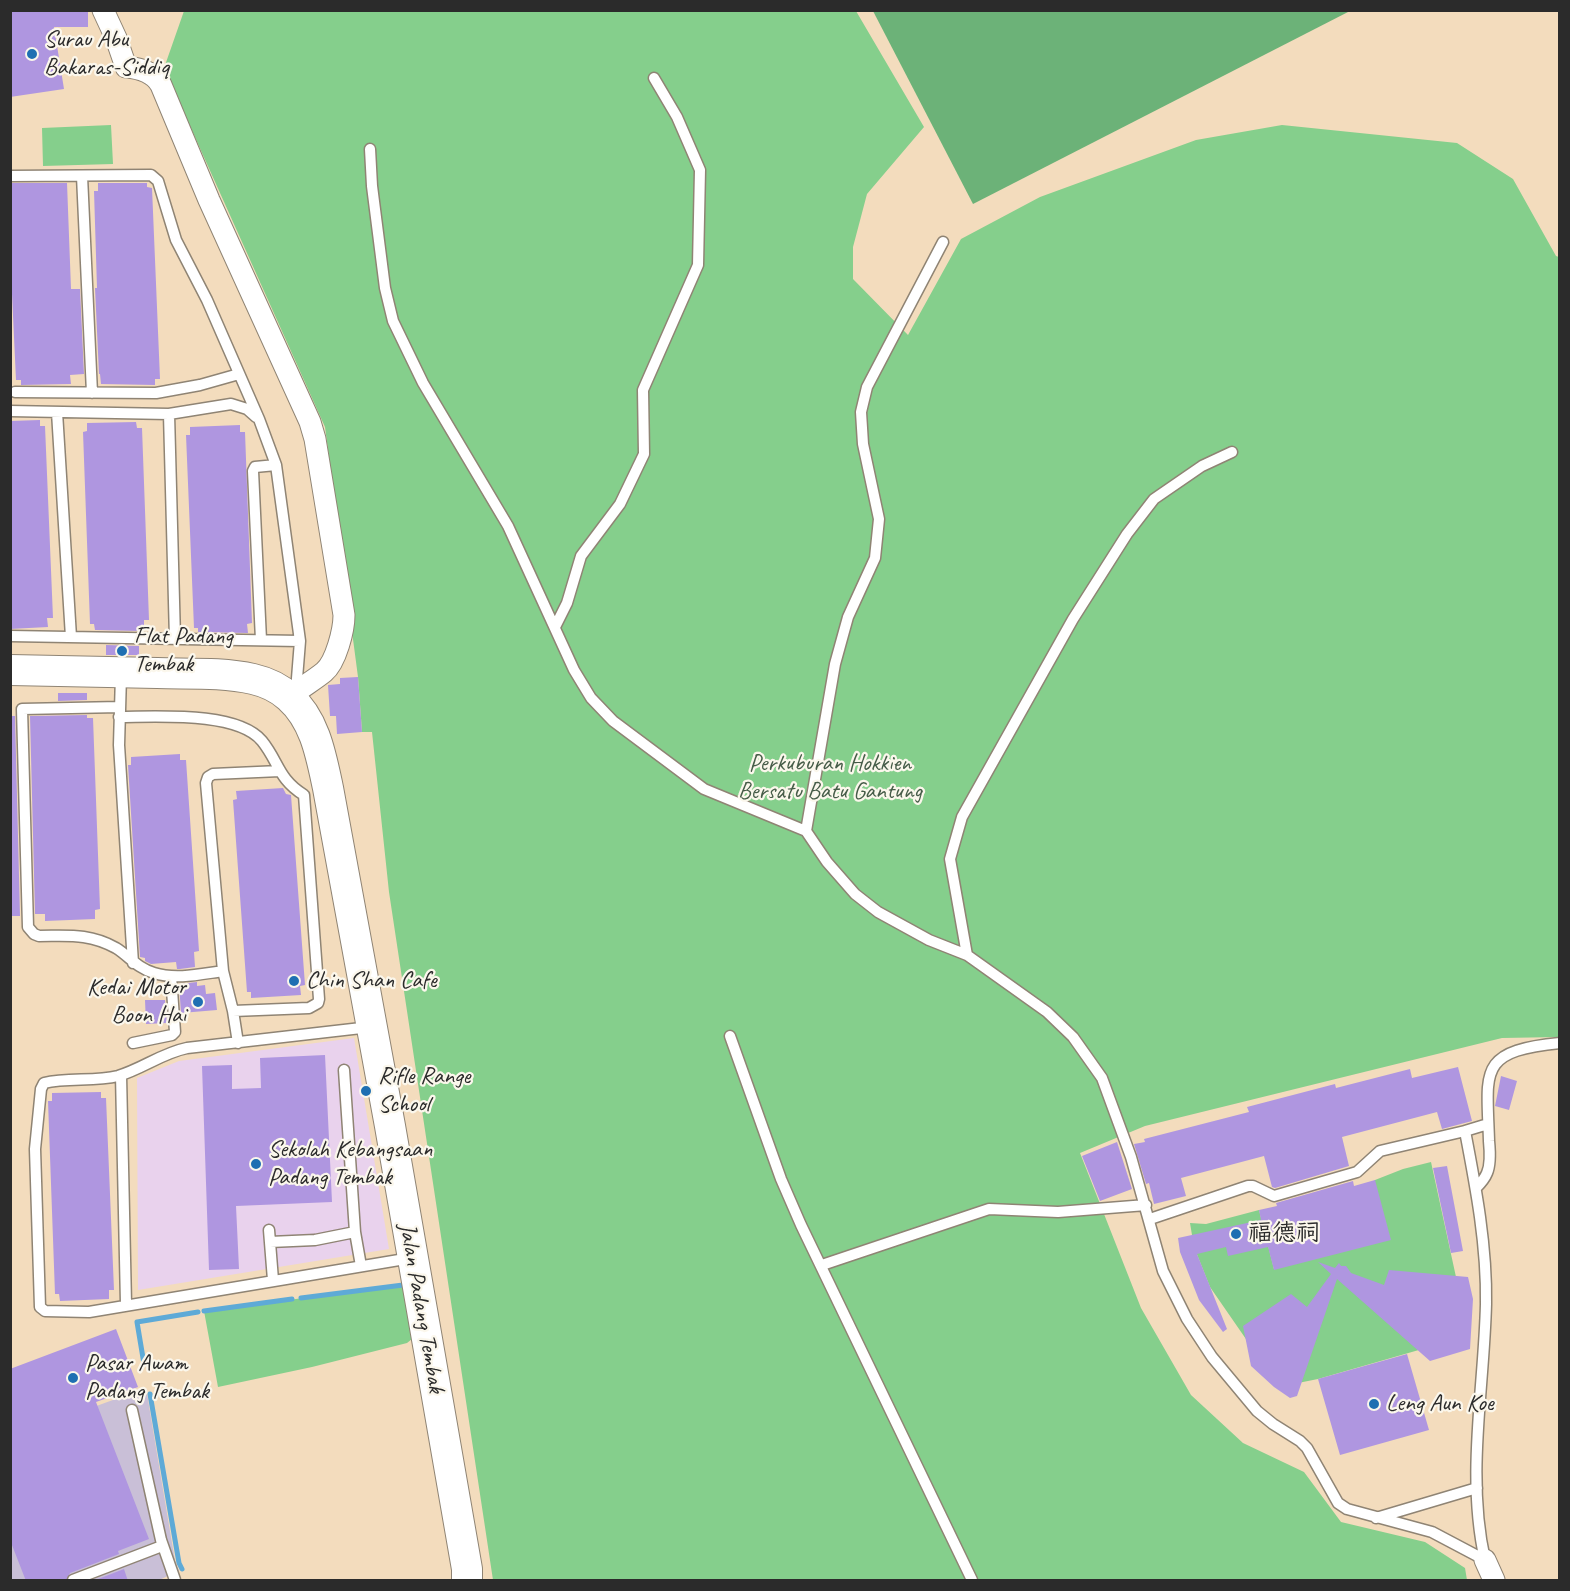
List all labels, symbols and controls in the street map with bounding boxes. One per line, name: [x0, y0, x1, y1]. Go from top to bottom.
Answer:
place label: Surau Abu Bakaras-Siddiq: [44, 26, 169, 82]
marker: Surau Abu Bakaras-Siddiq: [25, 47, 39, 61]
place label: Flat Padang Tembak: [134, 623, 233, 679]
marker: Flat Padang Tembak: [115, 644, 129, 658]
park label: Perkuburan Hokkien Bersatu Batu Gantung: [738, 750, 922, 806]
place label: Chin Shan Cafe: [306, 967, 437, 995]
place label: Kedai Motor Boon Hai: [87, 974, 186, 1030]
marker: Chin Shan Cafe: [287, 974, 301, 988]
marker: Kedai Motor Boon Hai: [191, 995, 205, 1009]
place label: Rifle Range School: [378, 1063, 470, 1119]
marker: Rifle Range School: [359, 1084, 373, 1098]
place label: Sekolah Kebangsaan Padang Tembak: [268, 1136, 432, 1192]
marker: Sekolah Kebangsaan Padang Tembak: [249, 1157, 263, 1171]
place label: 福德祠: [1248, 1220, 1320, 1248]
street label: Jalan Padang Tembak: [392, 1221, 450, 1395]
marker: 福德祠: [1229, 1227, 1243, 1241]
place label: Pasar Awam Padang Tembak: [85, 1350, 209, 1406]
marker: Pasar Awam Padang Tembak: [66, 1371, 80, 1385]
place label: Leng Aun Koe: [1386, 1390, 1493, 1418]
marker: Leng Aun Koe: [1367, 1397, 1381, 1411]

